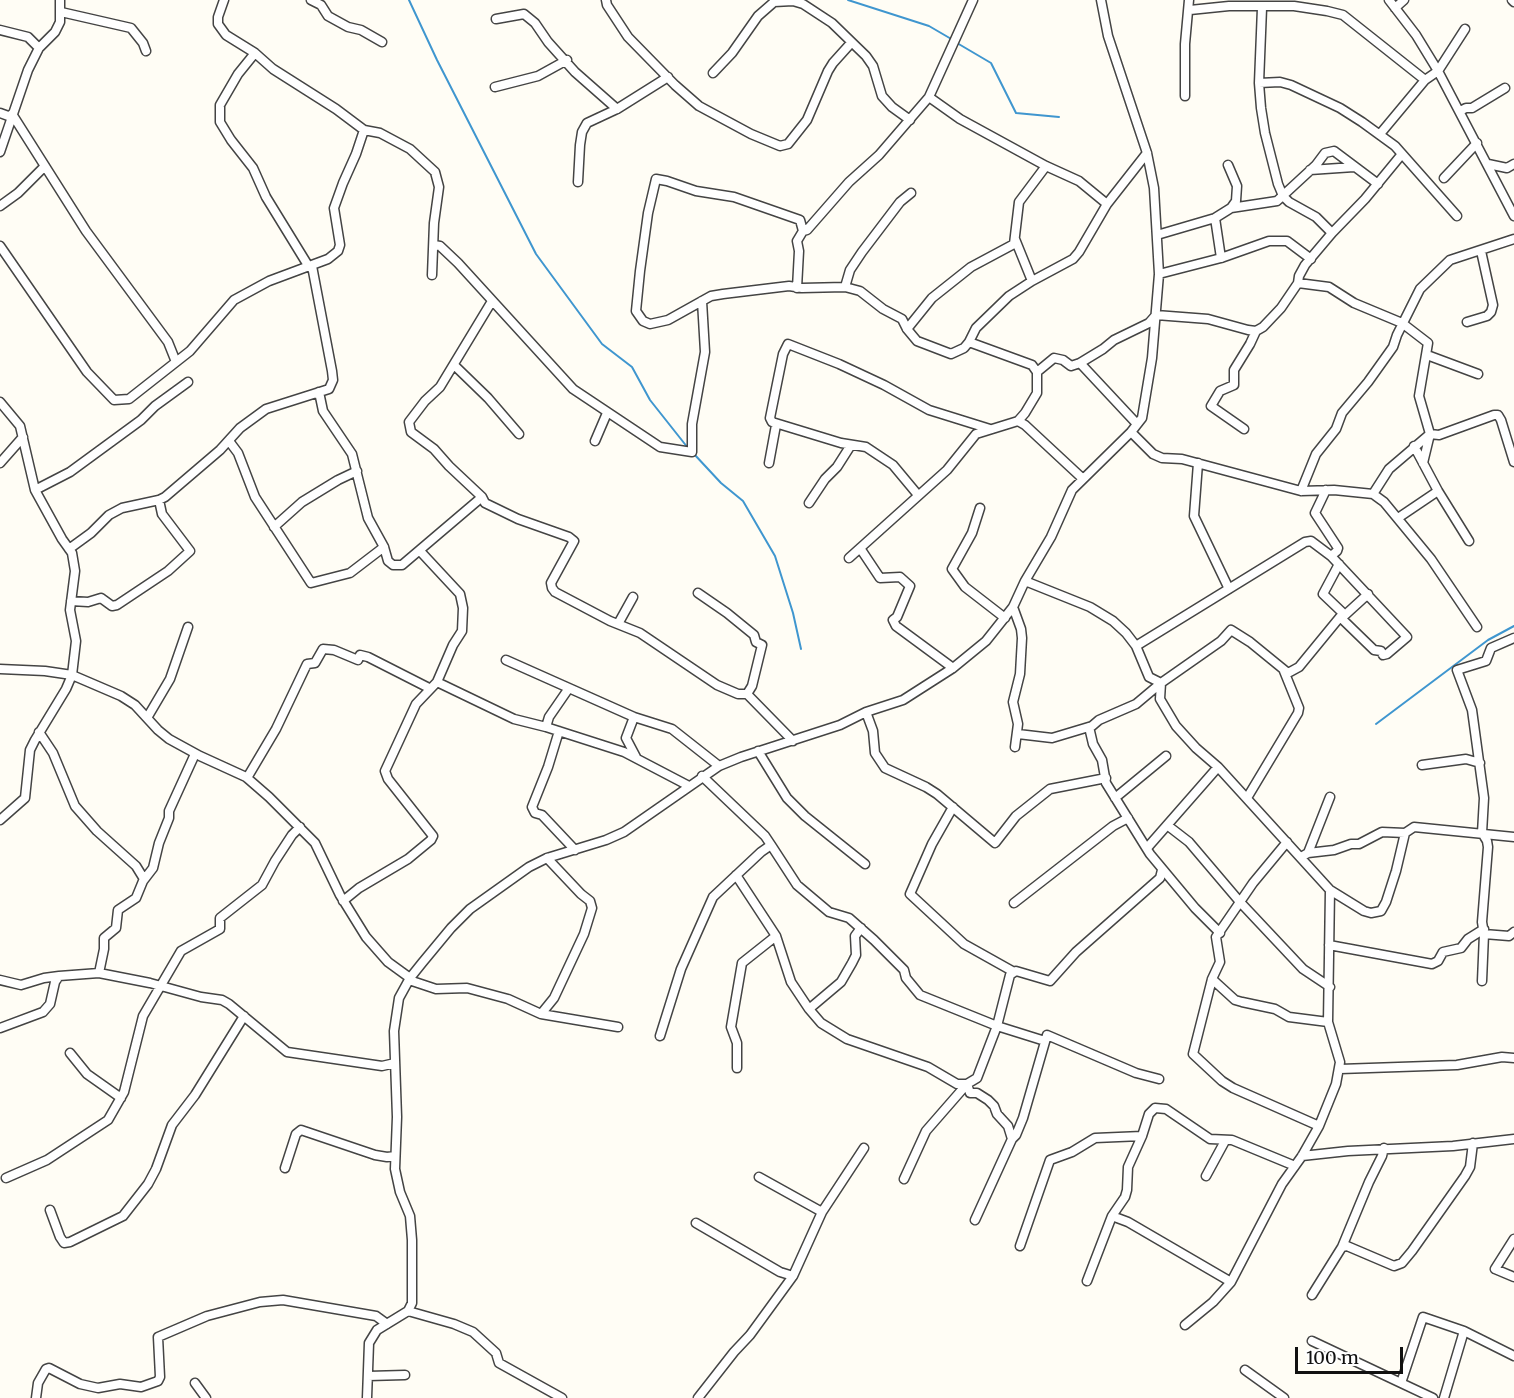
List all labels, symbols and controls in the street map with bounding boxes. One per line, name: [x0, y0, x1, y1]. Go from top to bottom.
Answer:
scale bar: [1298, 1335, 1406, 1373]
text: 100 m: [1306, 1346, 1359, 1369]

